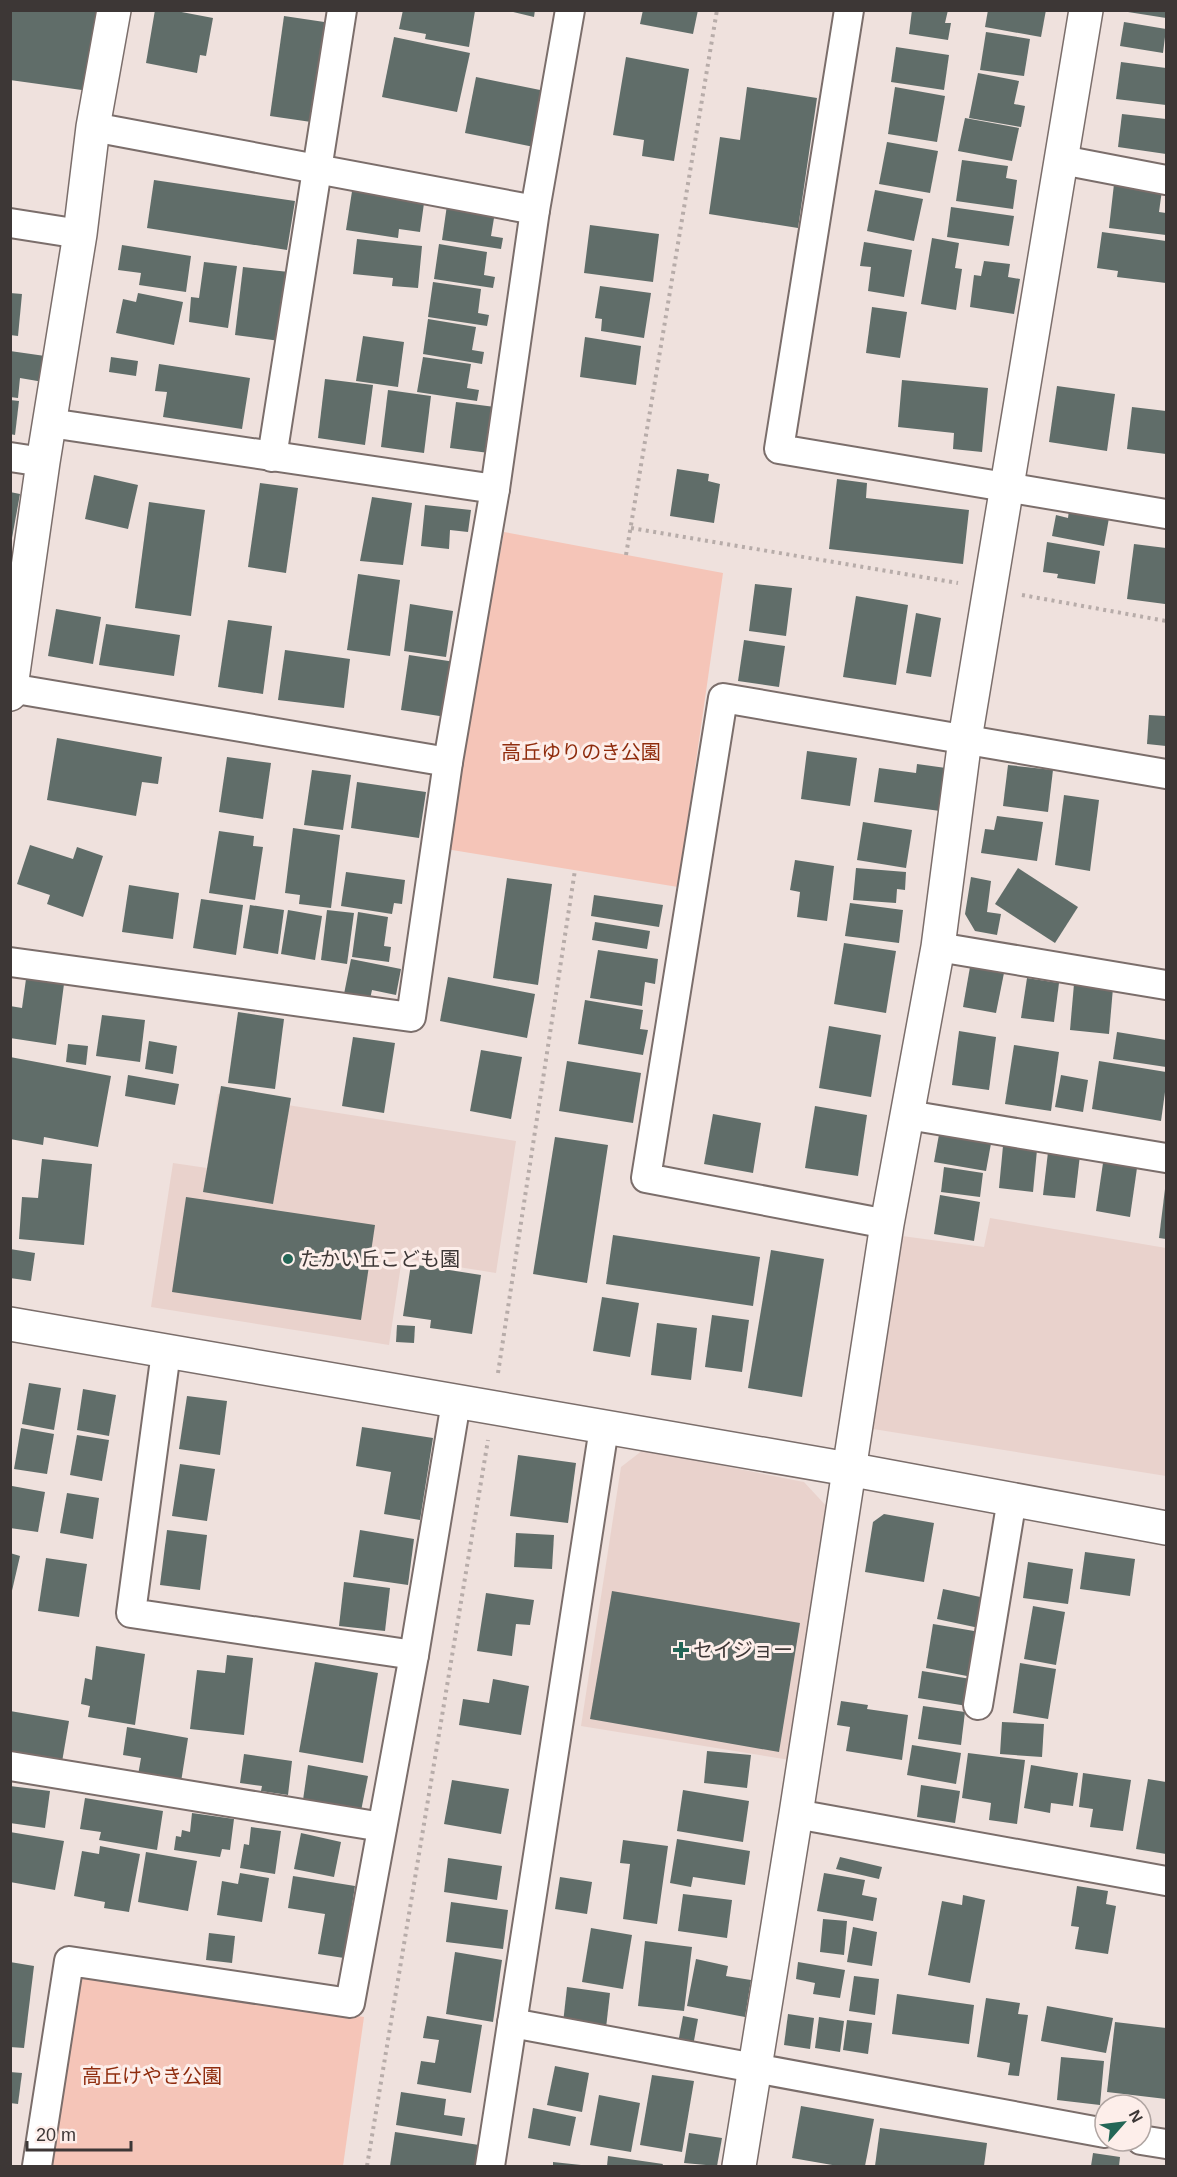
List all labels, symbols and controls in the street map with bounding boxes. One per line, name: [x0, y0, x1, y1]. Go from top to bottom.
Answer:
park label: 高丘ゆりのき公園: [501, 741, 661, 763]
place label: たかい丘こども園: [300, 1248, 460, 1270]
marker: たかい丘こども園: [281, 1252, 295, 1266]
place label: セイジョー: [693, 1639, 793, 1661]
marker: セイジョー: [674, 1643, 688, 1657]
park label: 高丘けやき公園: [82, 2065, 222, 2087]
north arrow: [1093, 2093, 1153, 2153]
text: N: [1126, 2107, 1146, 2125]
scale bar: [27, 2114, 130, 2152]
text: 20 m: [36, 2125, 76, 2145]

